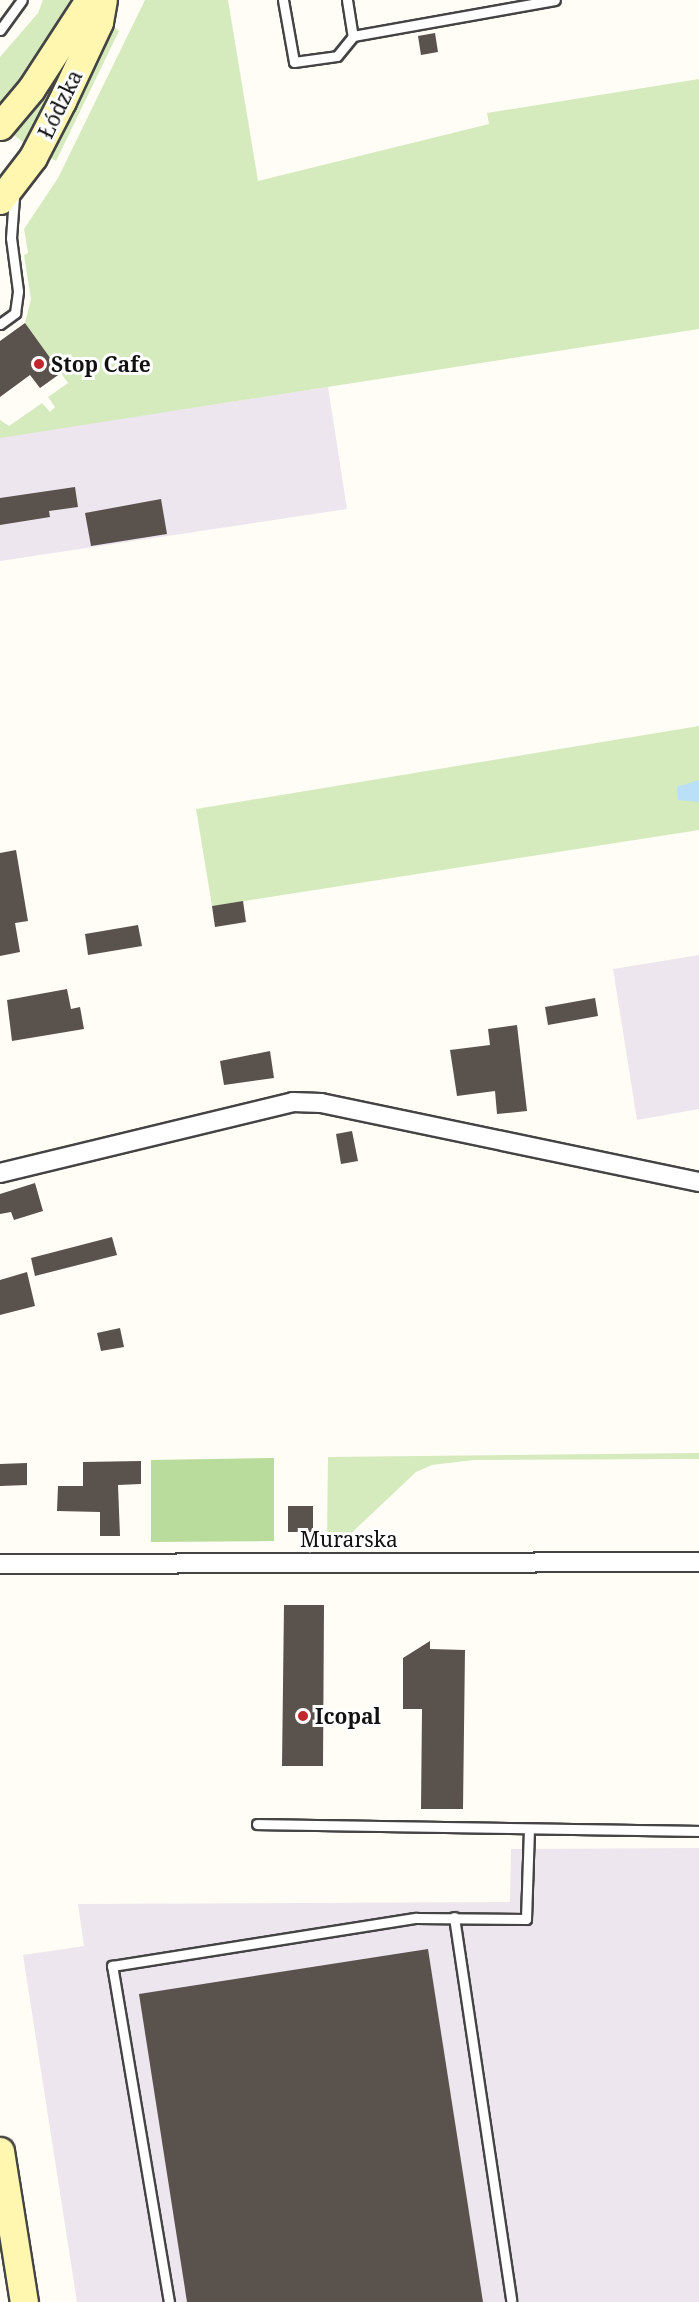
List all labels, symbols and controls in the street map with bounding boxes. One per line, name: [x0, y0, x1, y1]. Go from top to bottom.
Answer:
street label: Łódzka: [33, 66, 87, 142]
place label: Stop Cafe: [51, 351, 151, 377]
marker: Stop Cafe: [32, 357, 46, 371]
street label: Murarska: [300, 1526, 398, 1552]
place label: Icopal: [315, 1703, 381, 1729]
marker: Icopal: [296, 1709, 310, 1723]

